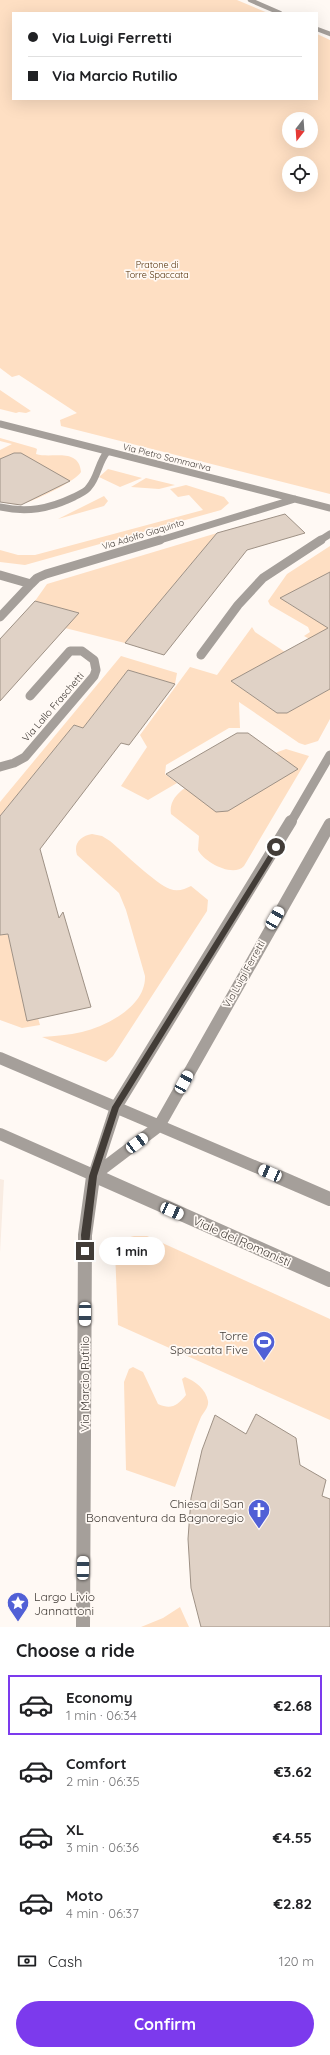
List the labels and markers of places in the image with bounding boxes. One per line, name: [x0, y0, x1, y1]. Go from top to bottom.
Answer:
place label: Torre Spaccata Five: [170, 1328, 248, 1357]
sports icon: Torre Spaccata Five: [251, 1329, 277, 1362]
place label: Chiesa di San Bonaventura da Bagnoregio: [86, 1496, 244, 1525]
church icon: Chiesa di San Bonaventura da Bagnoregio: [246, 1497, 272, 1530]
place label: Largo Livio Jannattoni: [34, 1589, 95, 1618]
place icon: Largo Livio Jannattoni: [5, 1590, 31, 1623]

